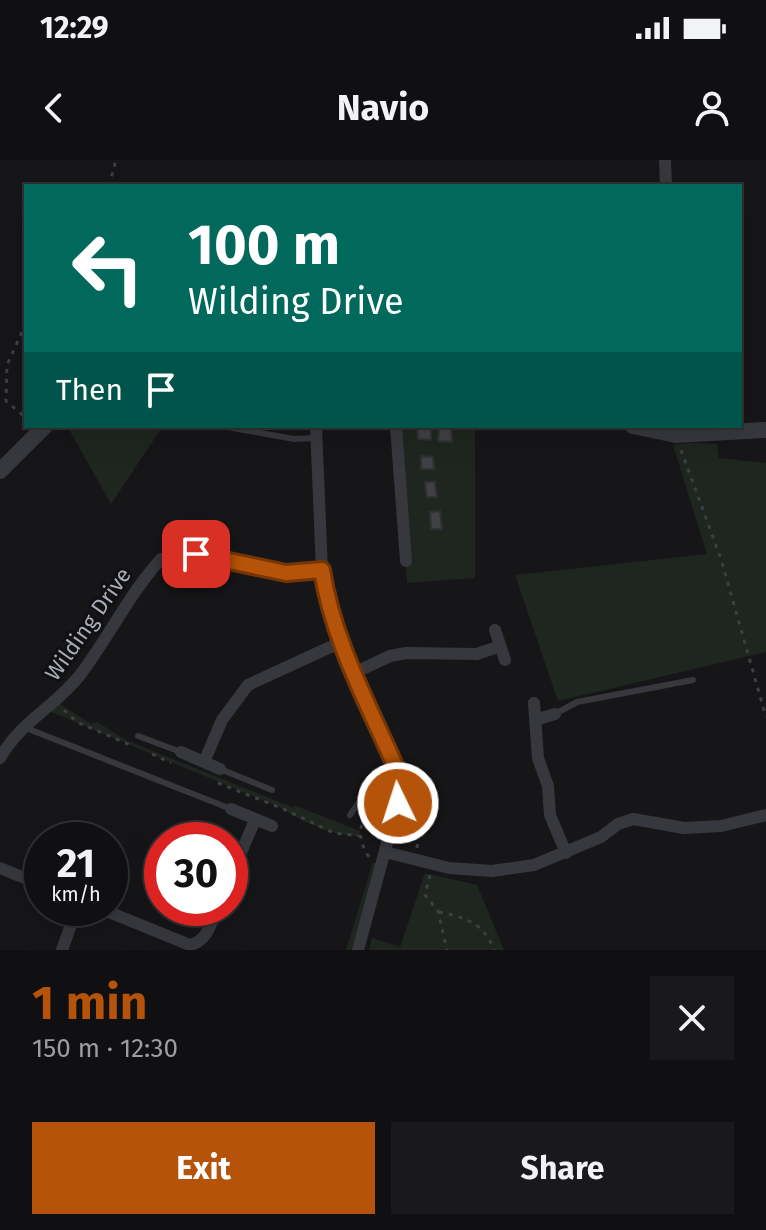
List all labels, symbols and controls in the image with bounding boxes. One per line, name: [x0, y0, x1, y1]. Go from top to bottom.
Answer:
text: 12:29: [40, 10, 109, 46]
icon: back: [32, 86, 76, 130]
text: Navio: [337, 86, 429, 130]
icon: person: [690, 86, 734, 130]
text: 100 m: [188, 212, 340, 279]
icon: left: [56, 216, 160, 320]
text: Wilding Drive: [188, 280, 404, 324]
icon: arrive: [139, 368, 183, 412]
text: Then: [56, 372, 123, 408]
pin: [162, 520, 230, 588]
icon: arrive: [174, 532, 218, 576]
street label: Wilding Drive: [39, 562, 137, 686]
position arrow: [356, 761, 440, 845]
speed limit sign: 30: [144, 822, 248, 926]
text: 21: [57, 840, 95, 888]
text: km/h: [51, 882, 101, 906]
text: 1 min: [32, 974, 147, 1032]
button: close: [650, 976, 734, 1060]
text: 150 m · 12:30: [32, 1033, 178, 1064]
button: Exit: [32, 1122, 375, 1214]
button: Share: [391, 1122, 734, 1214]

